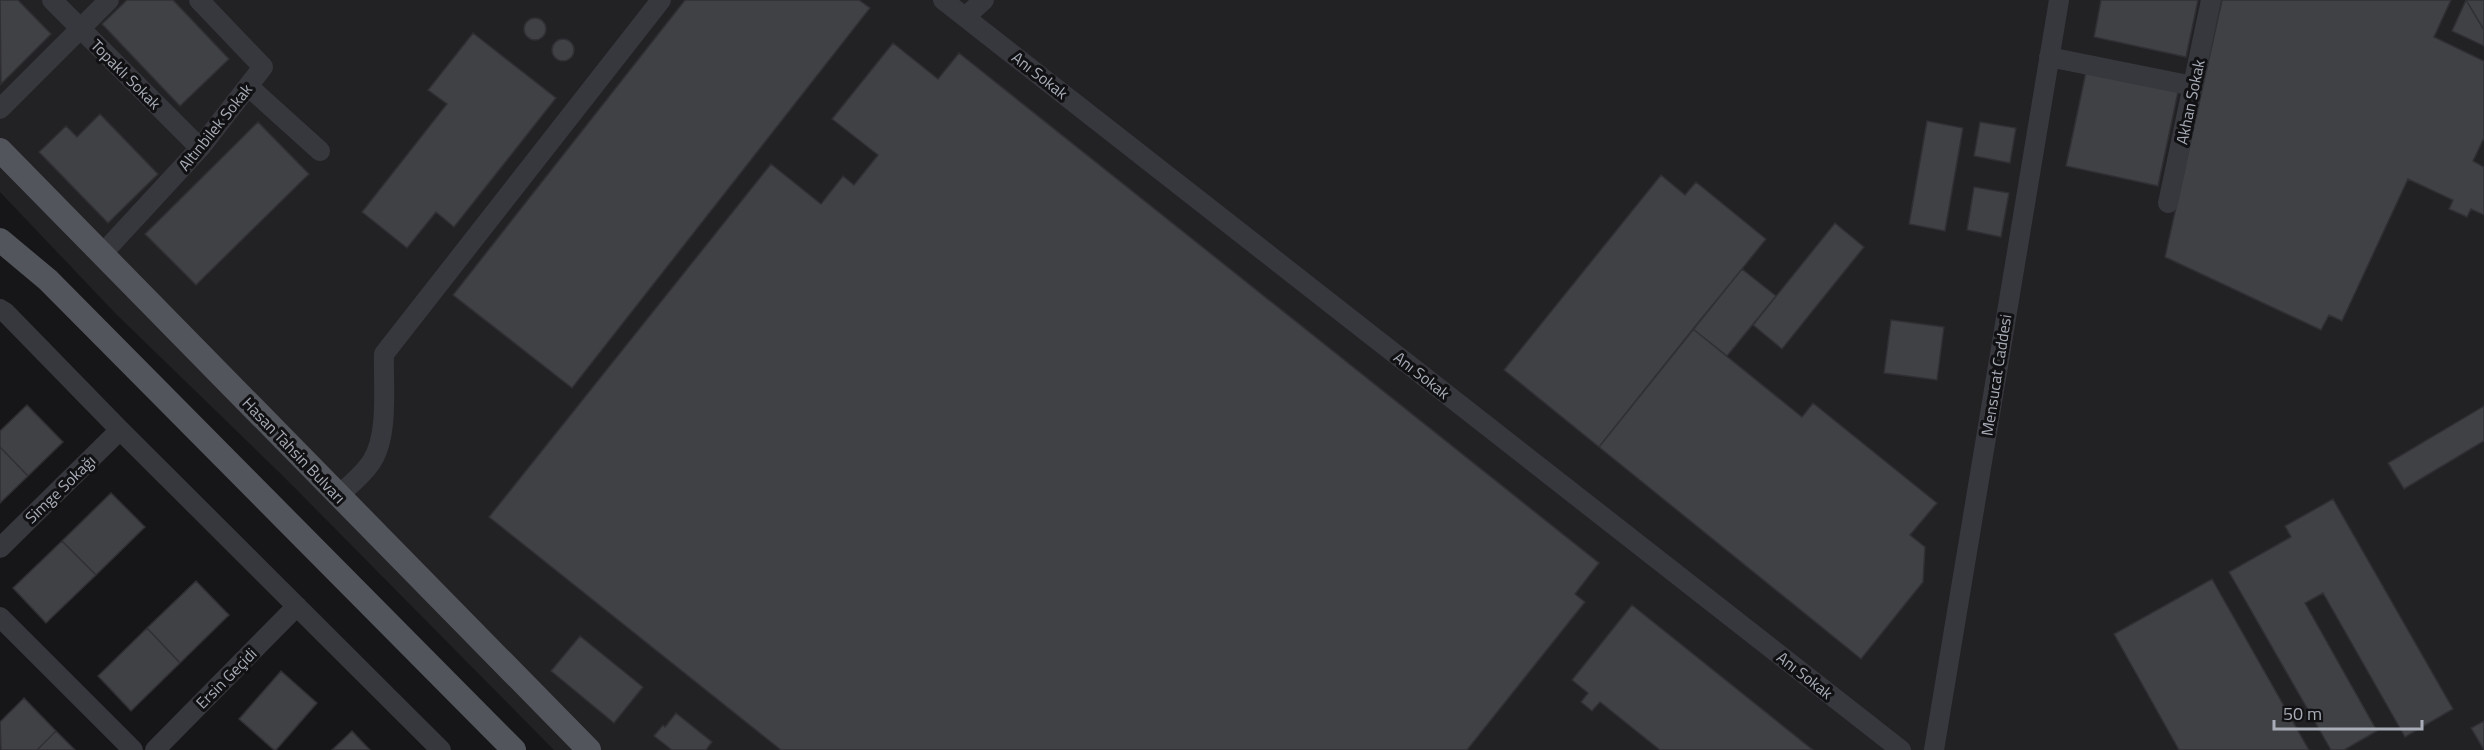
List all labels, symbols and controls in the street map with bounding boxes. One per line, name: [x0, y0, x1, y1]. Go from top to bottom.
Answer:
street label: Topaklı Sokak: [85, 33, 167, 115]
street label: Anı Sokak: [1007, 45, 1073, 105]
street label: Akhan Sokak: [2169, 57, 2211, 147]
street label: Altınbilek Sokak: [172, 78, 258, 176]
street label: Mensucat Caddesi: [1975, 312, 2017, 438]
street label: Anı Sokak: [1389, 345, 1455, 405]
street label: Hasan Tahsin Bulvarı: [237, 391, 351, 509]
street label: Simge Sokağı: [19, 449, 101, 529]
street label: Ersin Geçidi: [190, 642, 262, 714]
street label: Anı Sokak: [1772, 645, 1838, 705]
scale bar: [2274, 693, 2422, 731]
text: 50 m: [2283, 700, 2322, 727]

